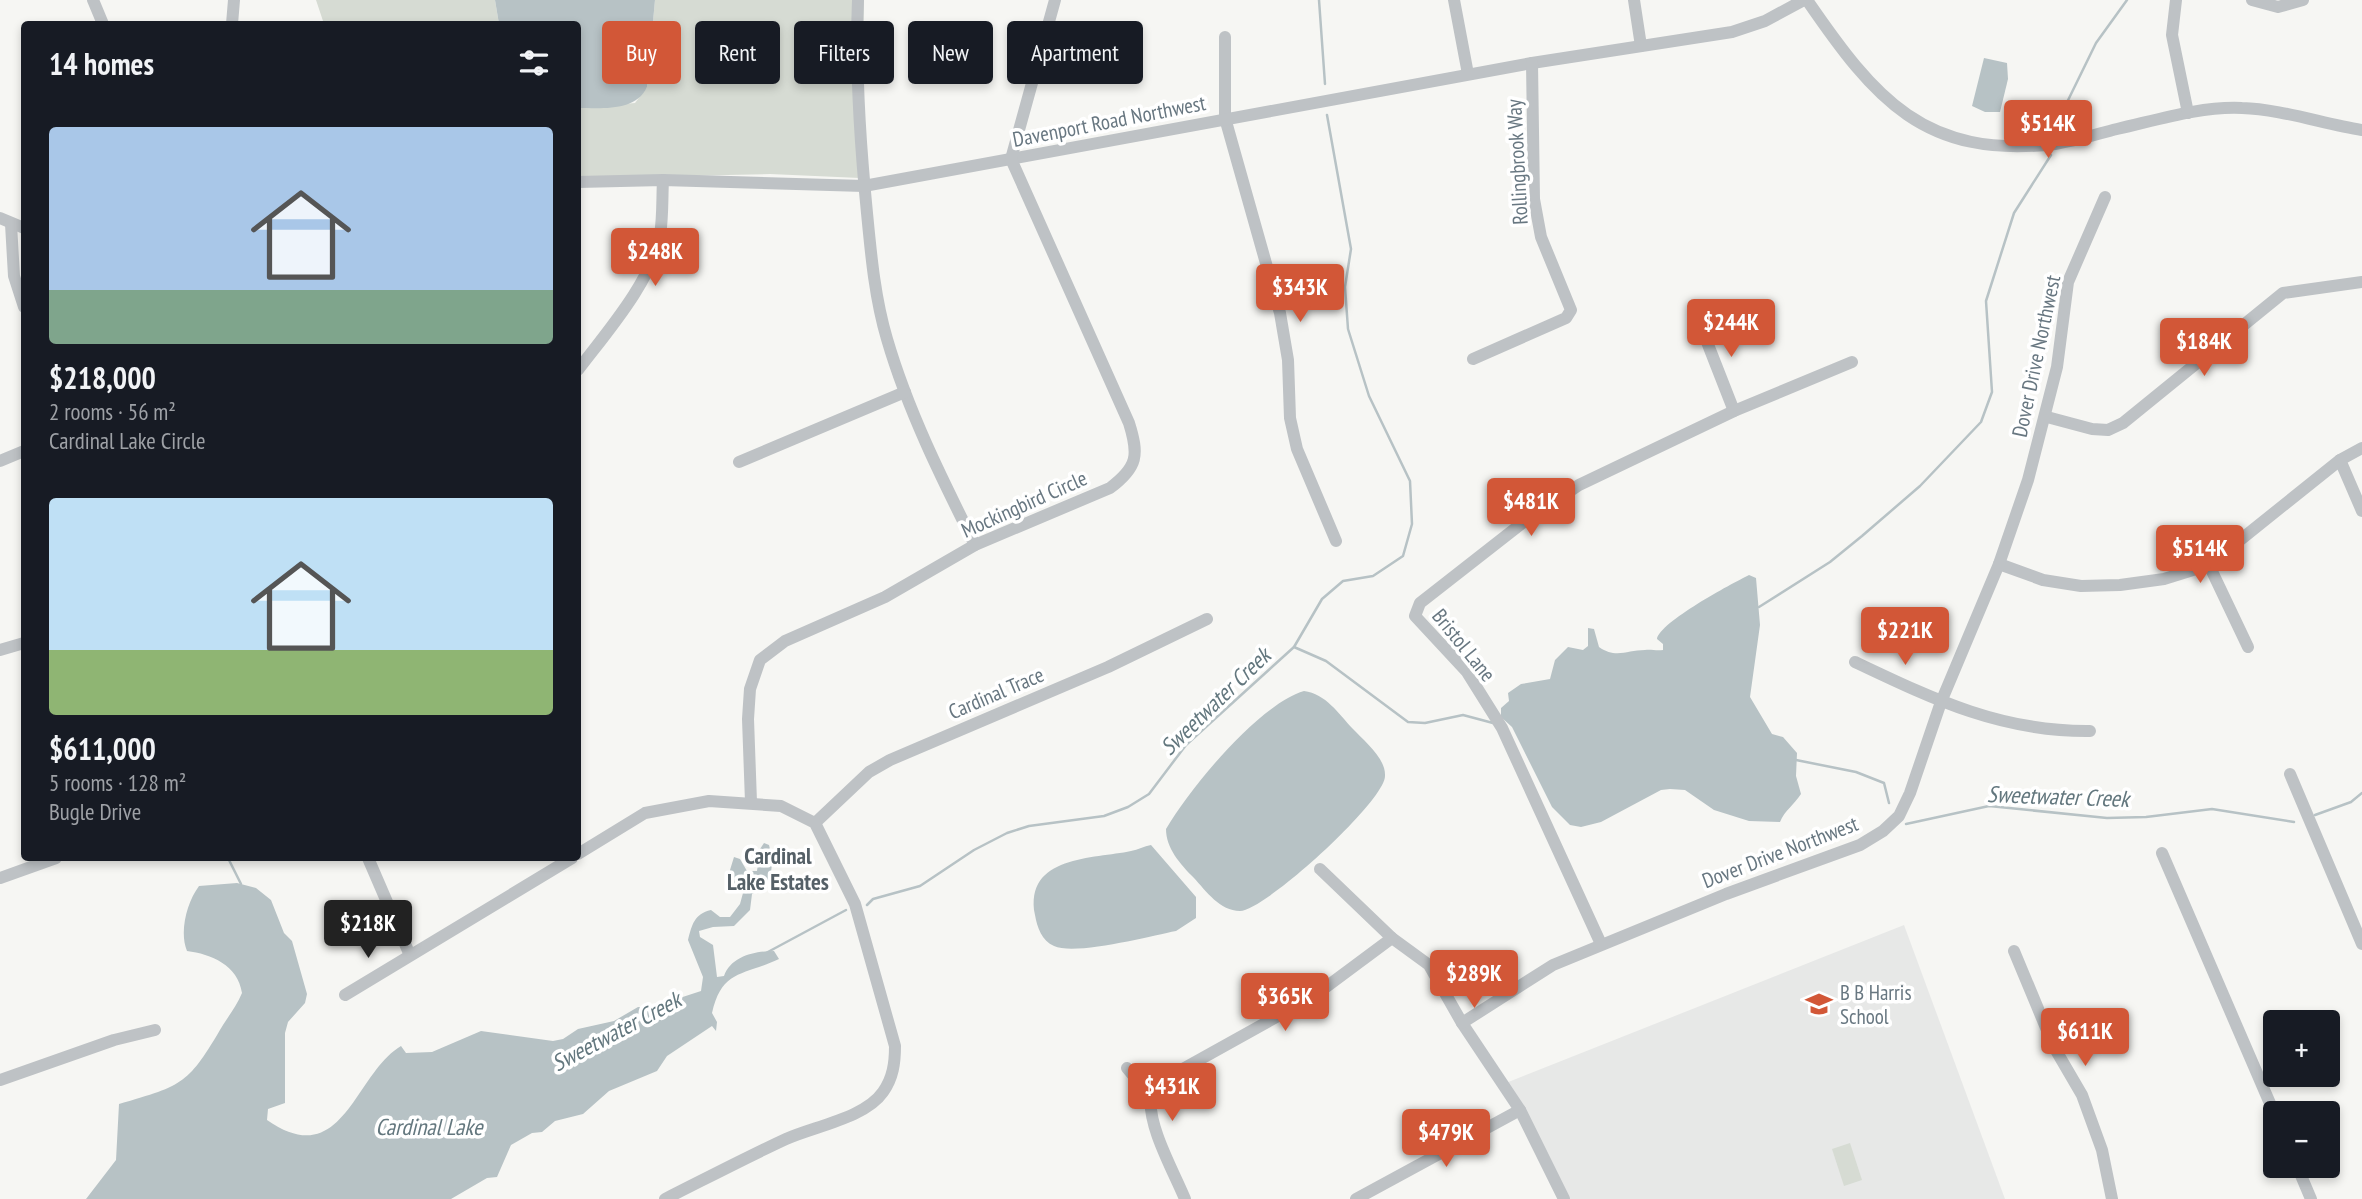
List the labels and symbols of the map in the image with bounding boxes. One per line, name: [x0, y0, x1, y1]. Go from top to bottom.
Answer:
street label: Davenport Road Northwest: [1010, 89, 1208, 153]
street label: Rollingbrook Way: [1500, 99, 1534, 225]
pin: $514K: [1999, 100, 2097, 160]
pin: $248K: [606, 229, 704, 288]
pin: $343K: [1251, 264, 1349, 324]
street label: Dover Drive Northwest: [2006, 272, 2066, 439]
pin: $244K: [1682, 300, 1780, 359]
pin: $184K: [2155, 318, 2253, 378]
street label: Mockingbird Circle: [957, 464, 1091, 544]
pin: $481K: [1482, 478, 1580, 538]
pin: $514K: [2151, 526, 2249, 585]
street label: Bristol Lane: [1426, 603, 1502, 687]
pin: $221K: [1856, 608, 1954, 667]
water label: Sweetwater Creek: [1154, 639, 1278, 761]
street label: Cardinal Trace: [944, 661, 1048, 725]
water label: Sweetwater Creek: [1986, 779, 2133, 813]
street label: Dover Drive Northwest: [1698, 810, 1862, 894]
district label: Cardinal Lake Estates: [727, 841, 829, 896]
pin: $218K: [319, 900, 417, 960]
pin: $289K: [1425, 950, 1523, 1010]
pin: $365K: [1236, 974, 1334, 1033]
place label: B B Harris School: [1840, 979, 1912, 1030]
water label: Sweetwater Creek: [546, 983, 688, 1077]
school or university icon: B B Harris School: [1804, 989, 1834, 1019]
pin: $611K: [2036, 1009, 2134, 1068]
pin: $431K: [1123, 1064, 1221, 1123]
pin: $479K: [1397, 1110, 1495, 1169]
water label: Cardinal Lake: [376, 1112, 484, 1141]

